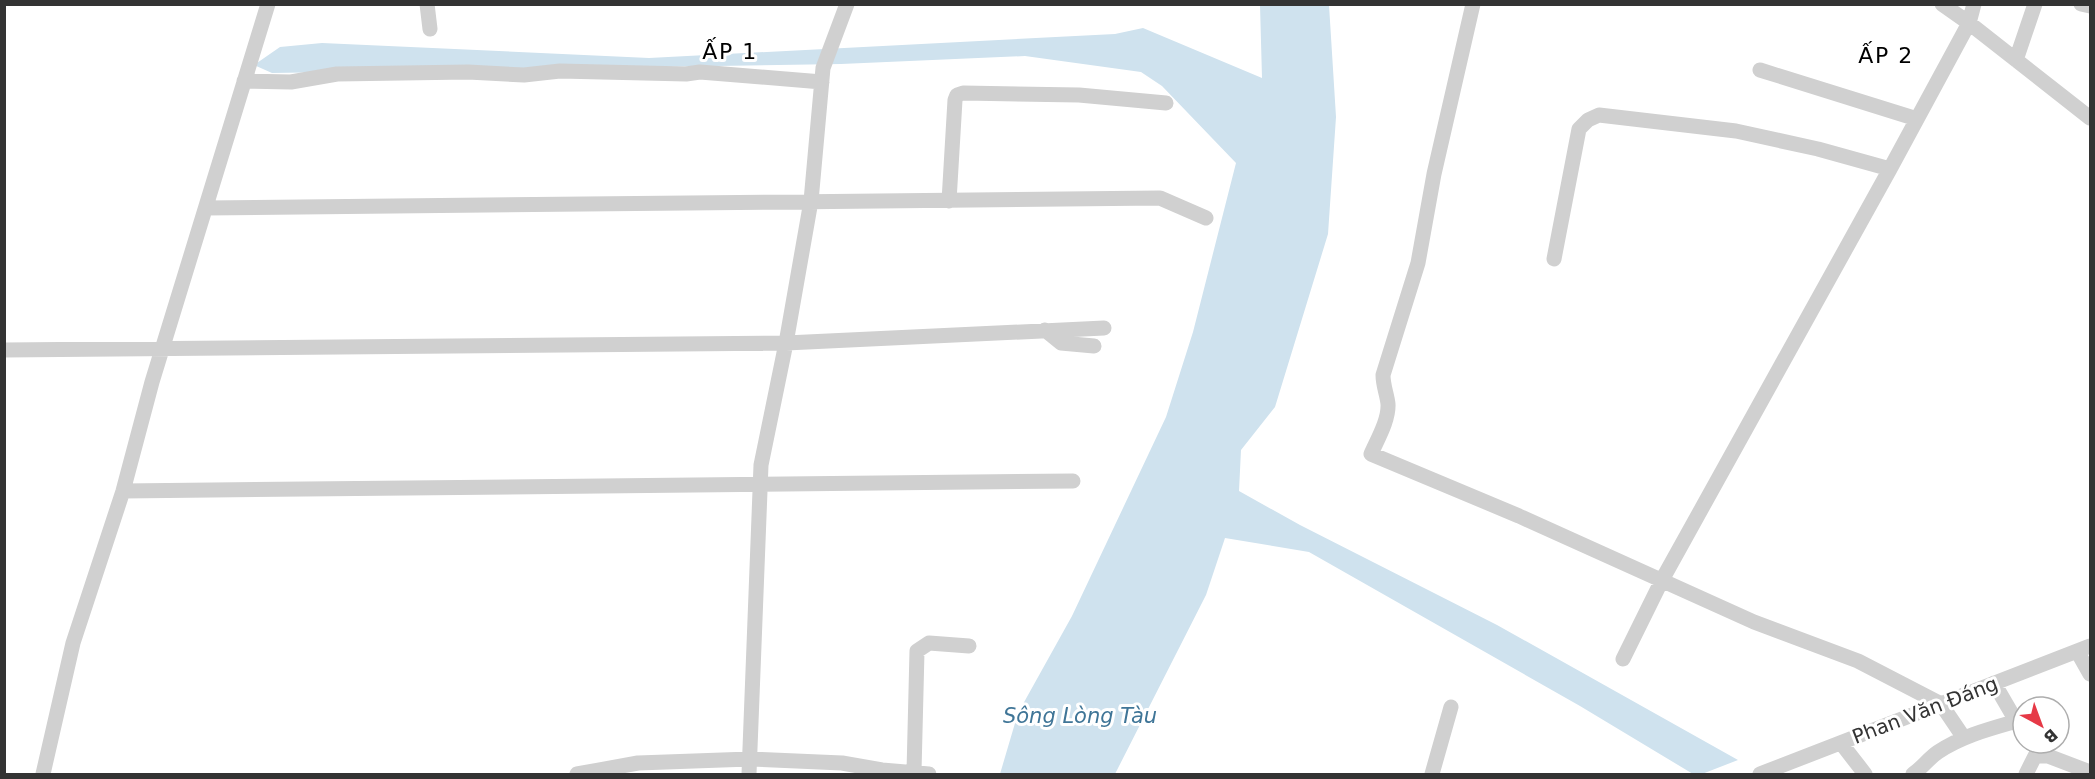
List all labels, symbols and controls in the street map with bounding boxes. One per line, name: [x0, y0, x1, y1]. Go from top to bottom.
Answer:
district label: ẤP 1: [702, 37, 758, 64]
district label: ẤP 2: [1858, 41, 1914, 68]
street label: Phan Văn Đáng: [1849, 671, 2001, 749]
north arrow: [2011, 695, 2071, 755]
water label: Sông Lòng Tàu: [1003, 704, 1157, 728]
text: B: [2040, 725, 2061, 747]

